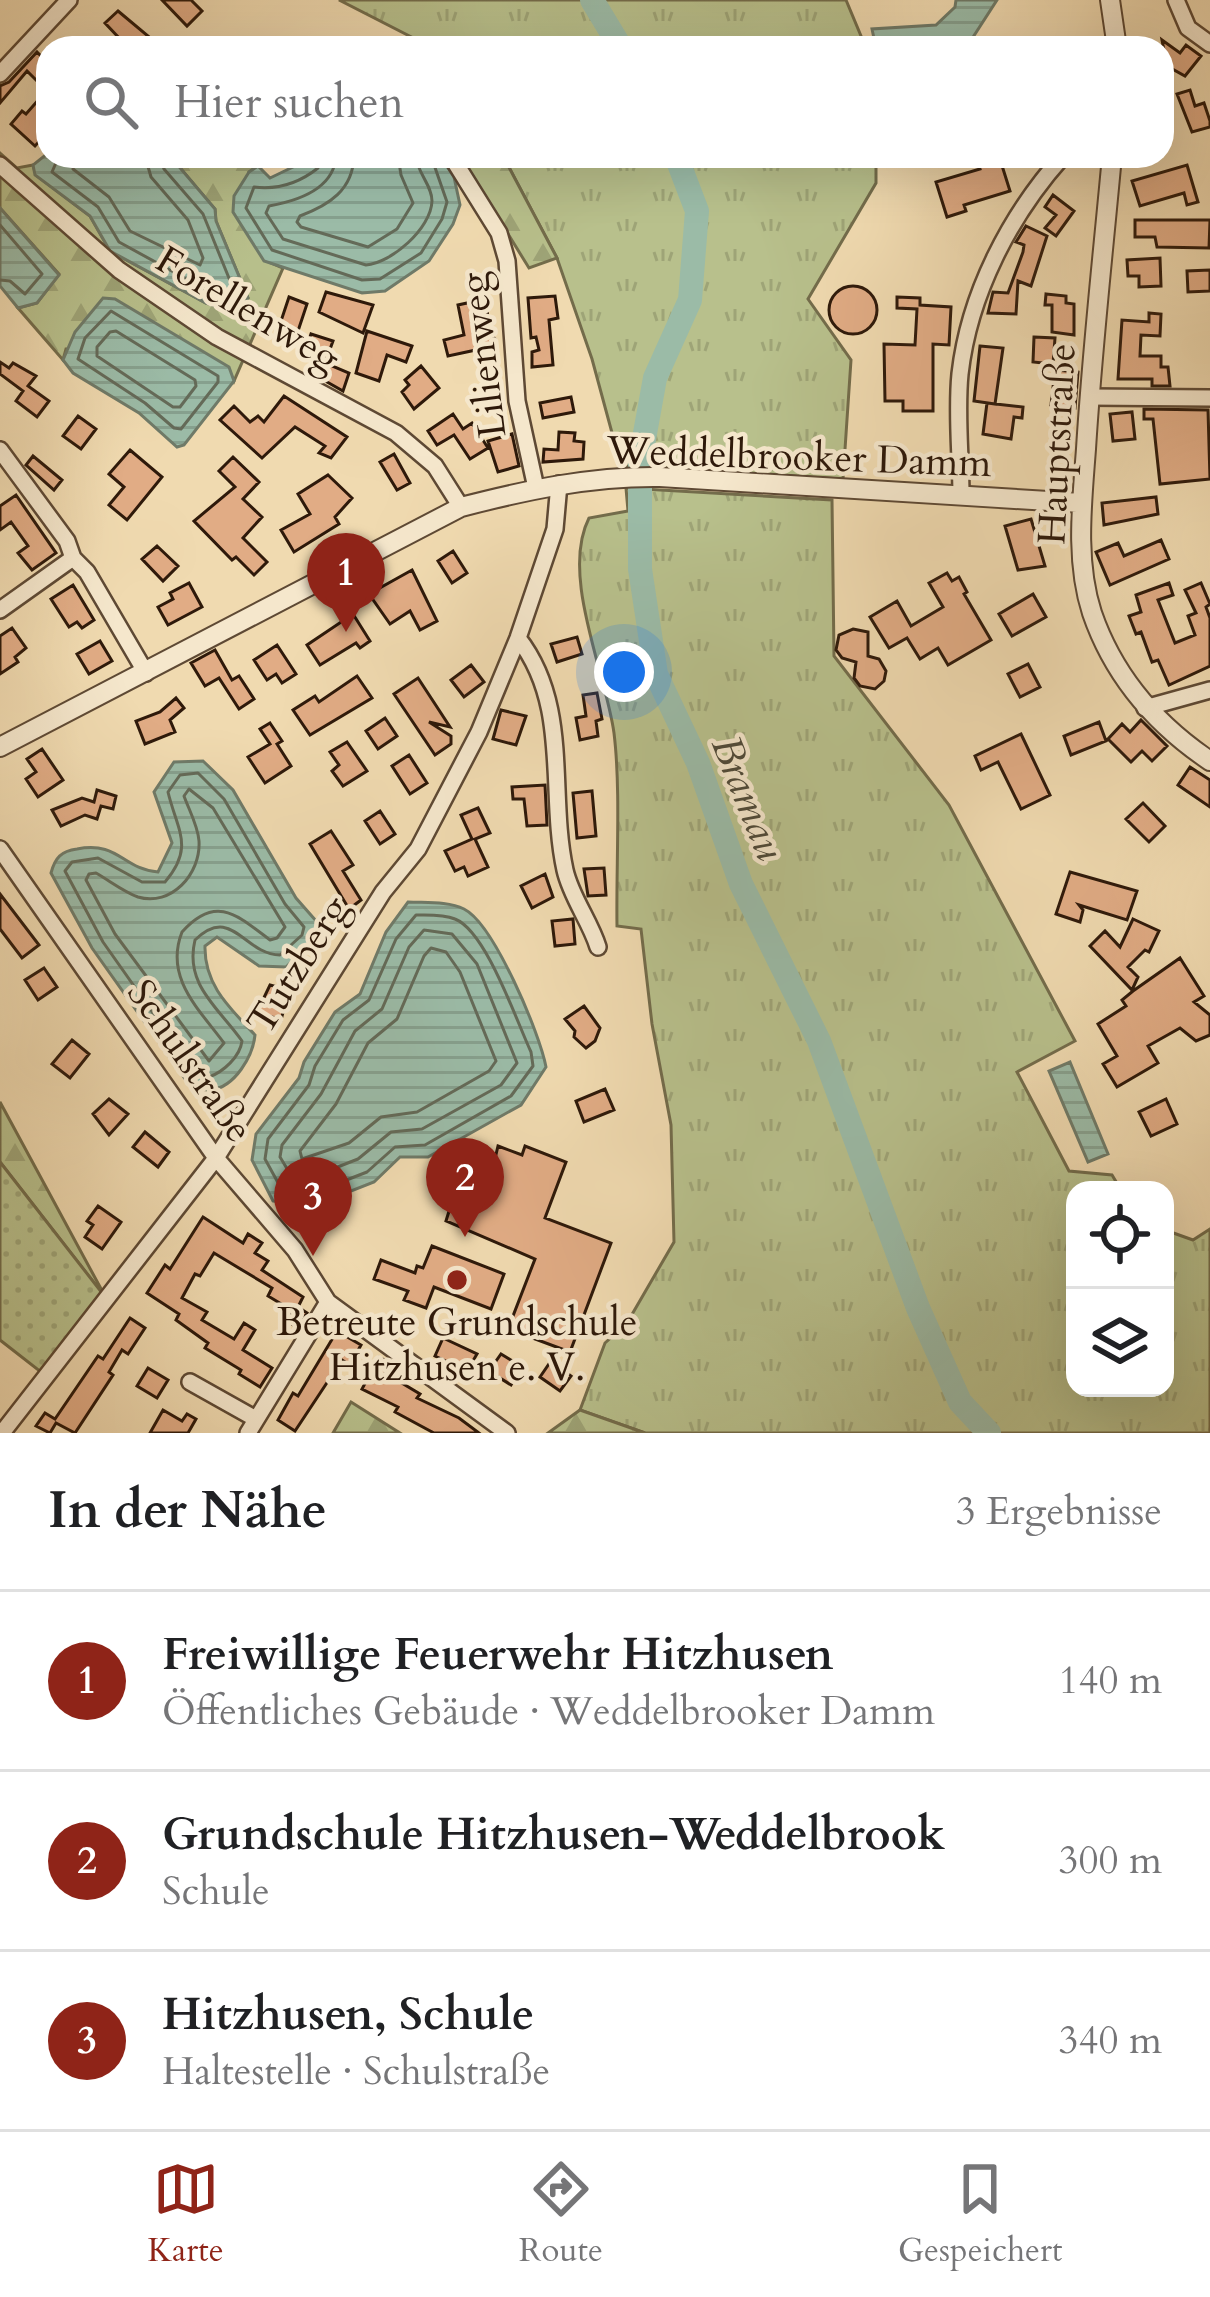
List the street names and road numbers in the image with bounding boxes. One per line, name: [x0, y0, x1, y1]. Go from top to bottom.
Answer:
street label: Forellenweg: [146, 233, 350, 385]
street label: Lilienweg: [447, 269, 519, 441]
street label: Hauptstraße: [1025, 342, 1089, 546]
street label: Weddelbrooker Damm: [605, 424, 992, 490]
street label: Tutzberg: [235, 885, 361, 1045]
street label: Schulstraße: [115, 969, 265, 1153]

